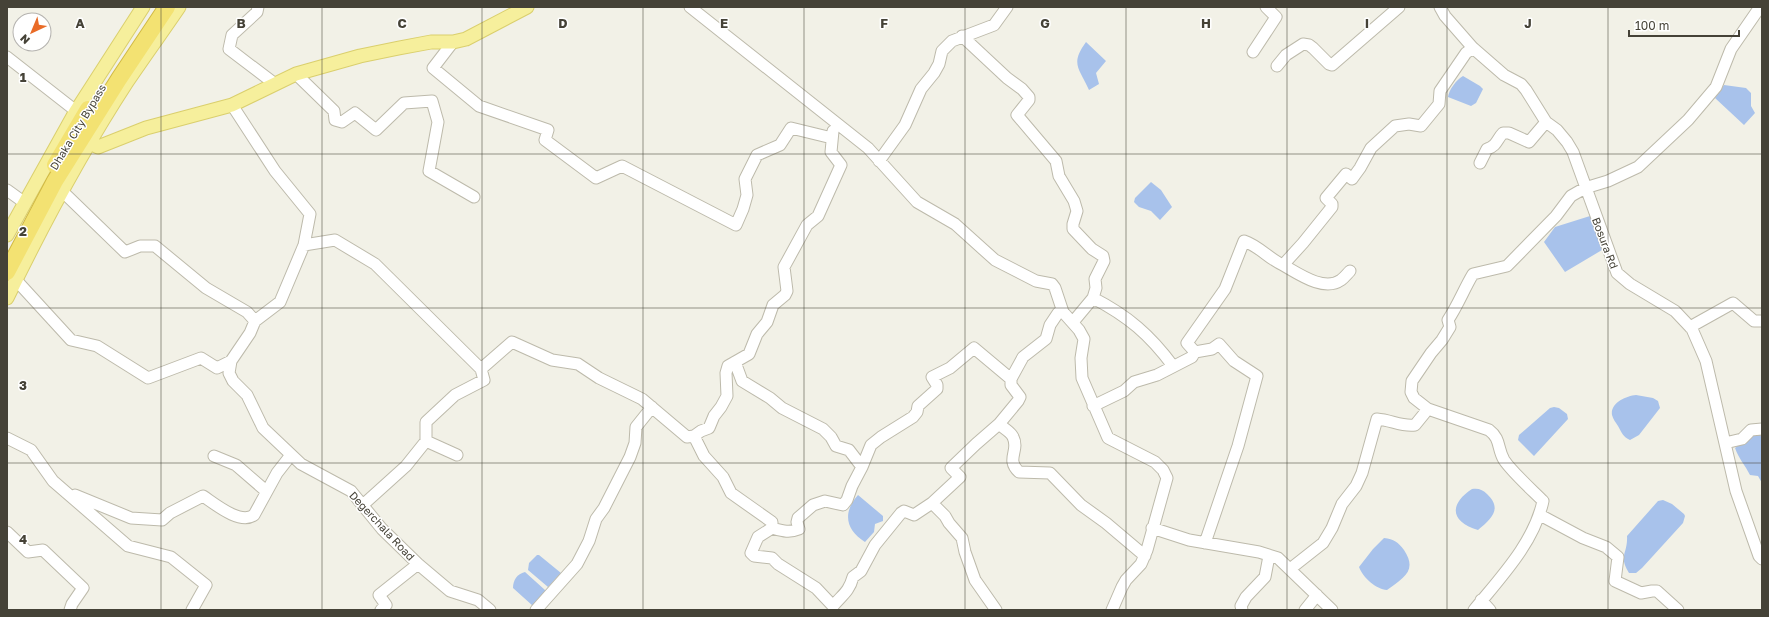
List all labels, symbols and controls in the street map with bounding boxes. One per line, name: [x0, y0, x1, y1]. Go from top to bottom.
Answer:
north arrow: [12, 12, 52, 52]
scale bar: [1629, 12, 1739, 38]
text: A: [75, 15, 85, 31]
text: B: [236, 15, 246, 31]
text: C: [397, 15, 407, 31]
text: D: [558, 15, 568, 31]
text: E: [720, 15, 728, 31]
text: F: [880, 15, 888, 31]
text: G: [1040, 15, 1050, 31]
text: H: [1201, 15, 1211, 31]
text: I: [1365, 15, 1369, 31]
text: J: [1524, 15, 1532, 31]
text: 100 m: [1635, 18, 1669, 33]
text: N: [17, 32, 32, 47]
text: 1: [20, 69, 27, 85]
street label: Dhaka City Bypass: [47, 81, 108, 172]
street label: Bosura Rd: [1590, 215, 1621, 270]
text: 2: [19, 223, 27, 239]
text: 3: [19, 377, 27, 393]
street label: Degerchala Road: [347, 488, 418, 563]
text: 4: [19, 531, 27, 547]

